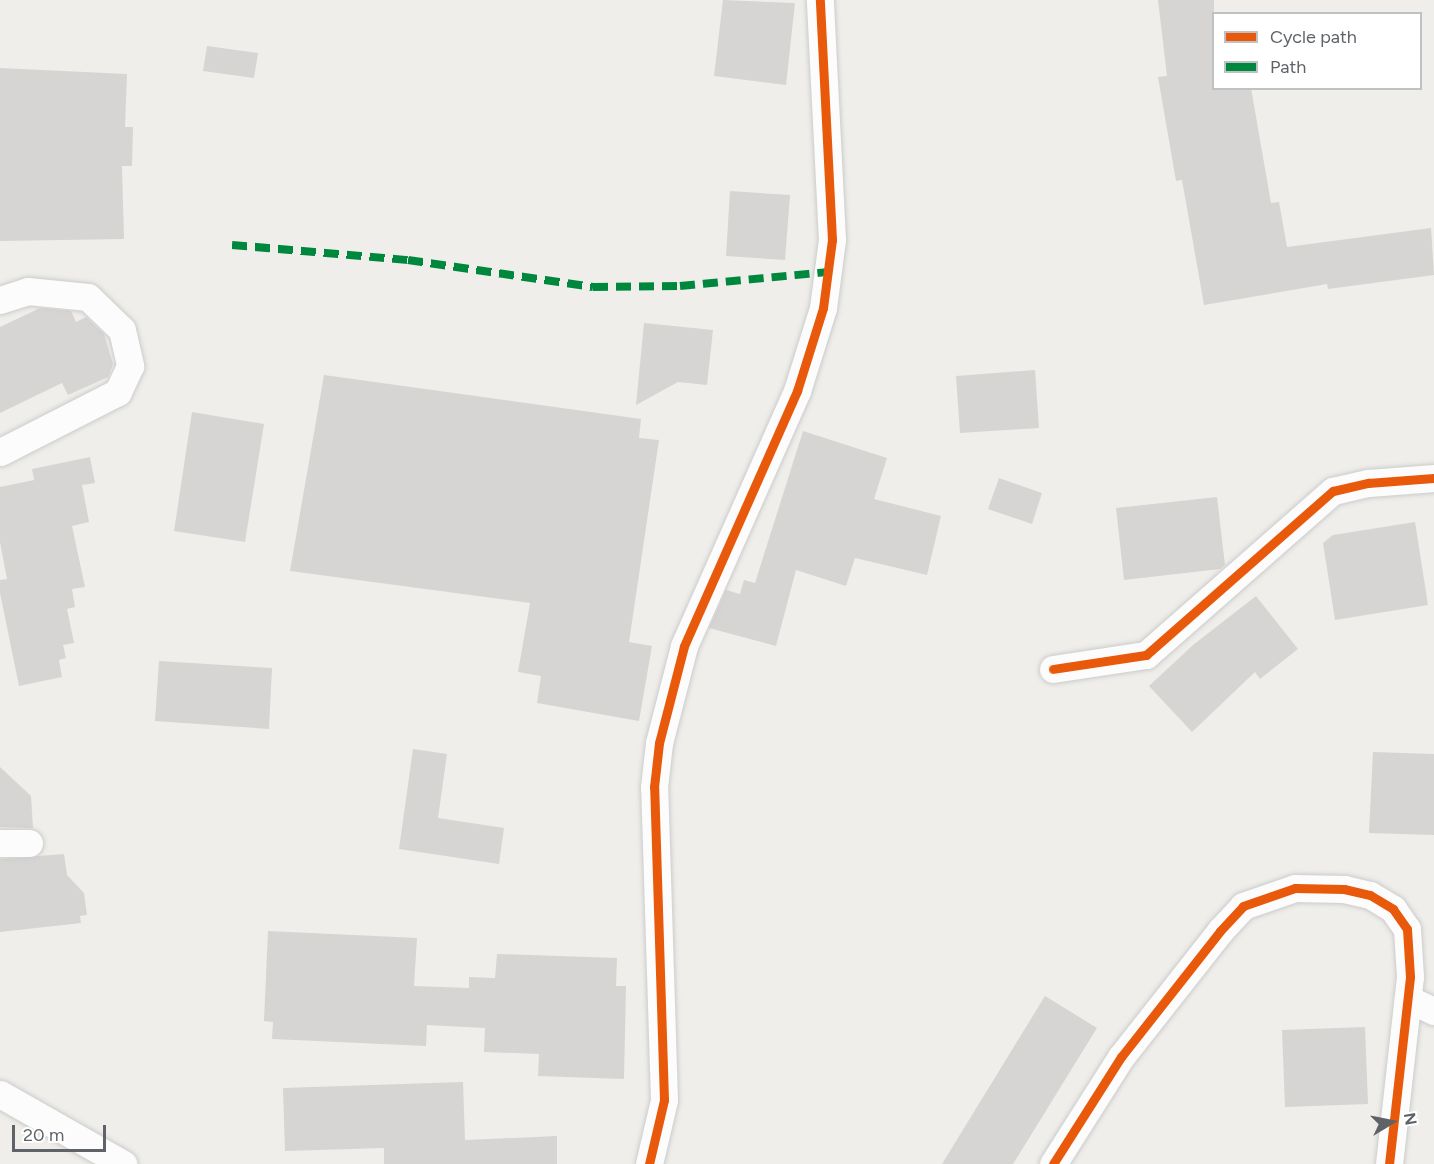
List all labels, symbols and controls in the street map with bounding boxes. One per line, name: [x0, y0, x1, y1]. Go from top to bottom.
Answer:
legend: [1212, 12, 1422, 90]
text: Cycle path: [1270, 26, 1357, 48]
text: Path: [1270, 56, 1306, 78]
north arrow: [1362, 1092, 1422, 1152]
text: N: [1400, 1111, 1421, 1127]
scale bar: [15, 1113, 110, 1151]
text: 20 m: [23, 1124, 64, 1146]

